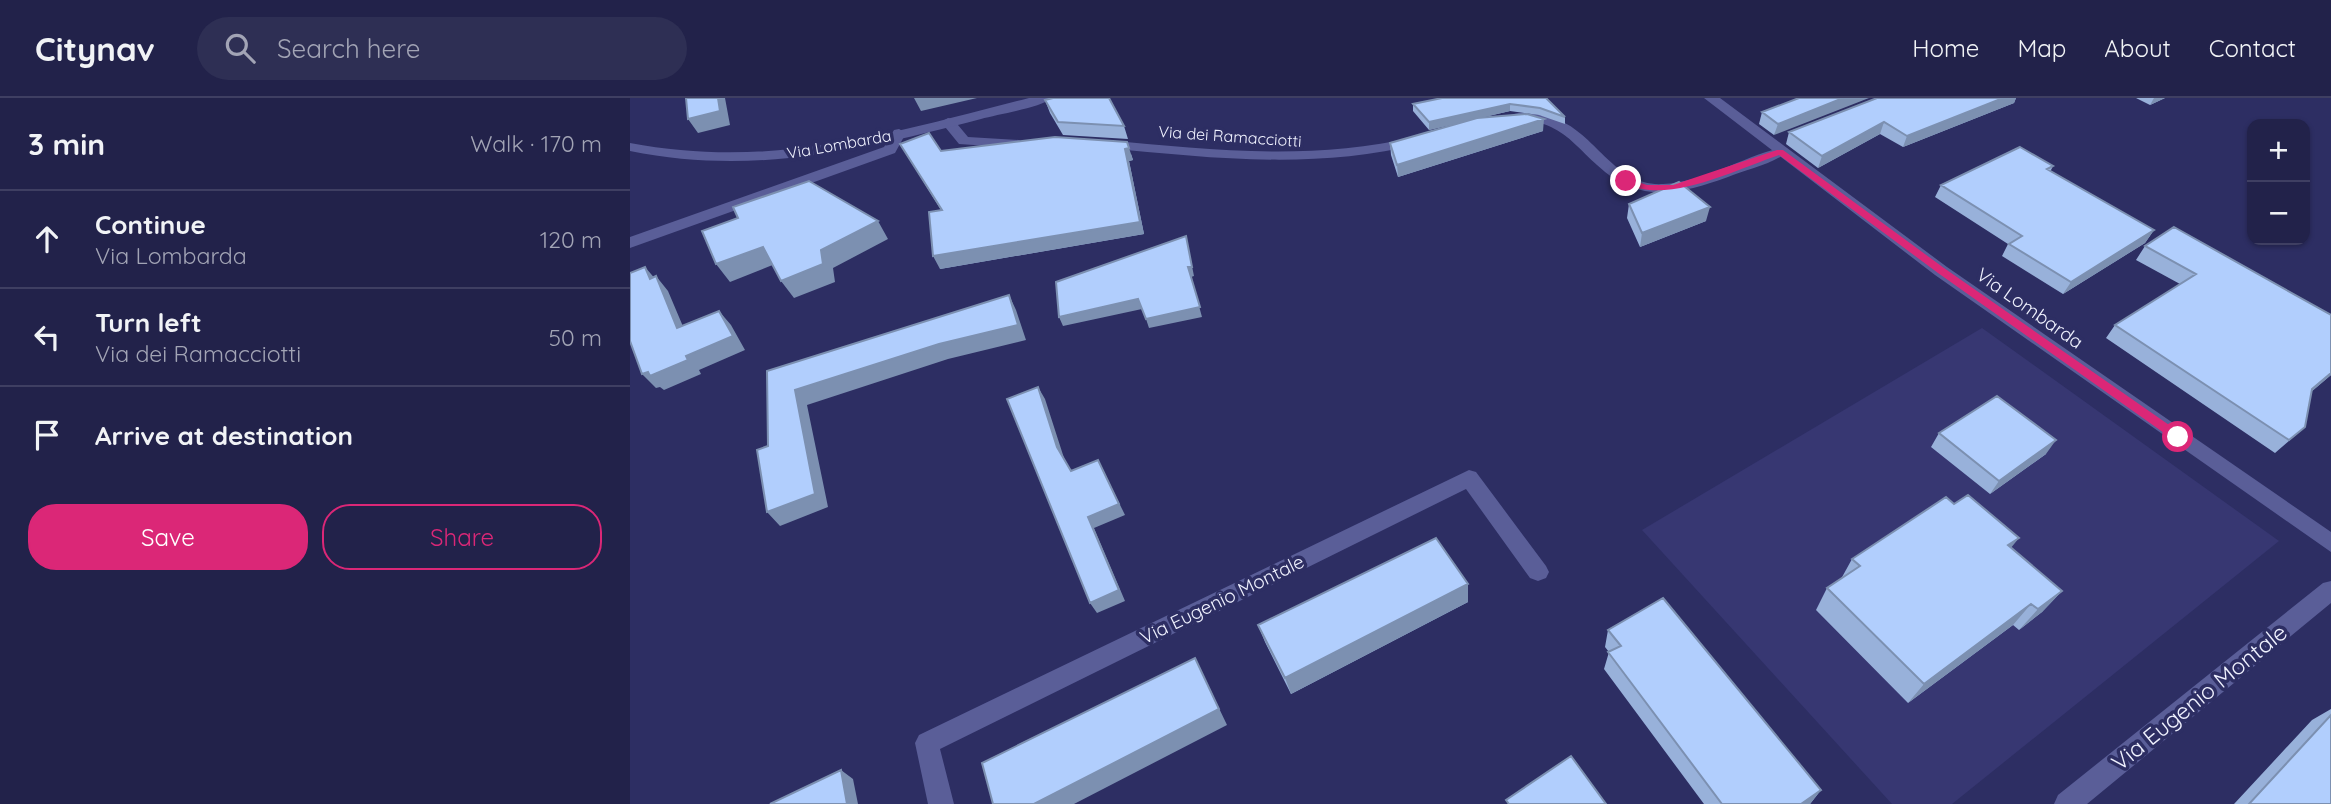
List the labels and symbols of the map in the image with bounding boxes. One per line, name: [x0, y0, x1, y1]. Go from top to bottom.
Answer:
street label: Via dei Ramacciotti: [1158, 121, 1302, 151]
street label: Via Lombarda: [785, 125, 893, 163]
route end: [1610, 165, 1641, 196]
street label: Via Lombarda: [1972, 262, 2088, 354]
route start: [2162, 421, 2193, 452]
street label: Via Eugenio Montale: [1136, 549, 1308, 649]
street label: Via Eugenio Montale: [2105, 617, 2293, 777]

